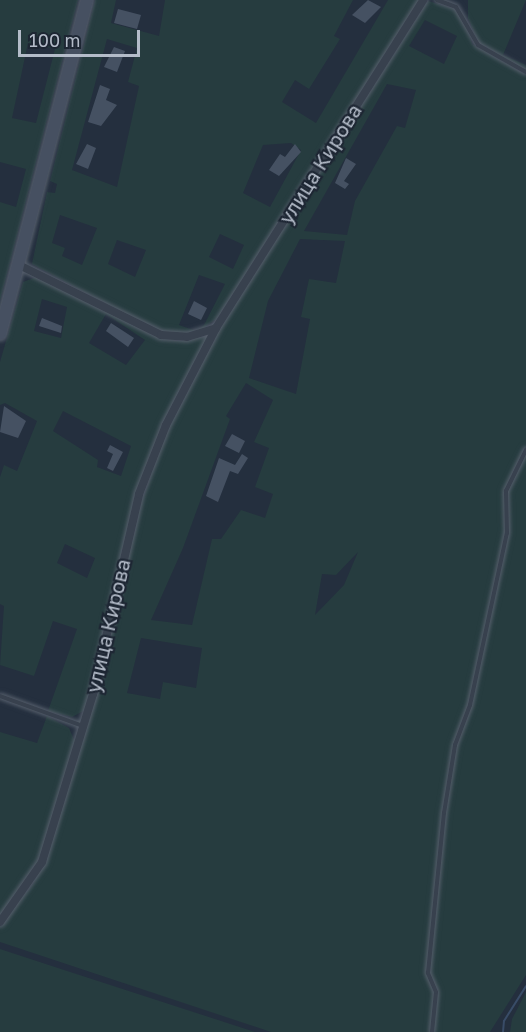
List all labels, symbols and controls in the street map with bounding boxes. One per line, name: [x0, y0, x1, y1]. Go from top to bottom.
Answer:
scale bar: [21, 18, 142, 56]
text: 100 m: [29, 29, 80, 51]
street label: улица Кирова: [274, 100, 366, 228]
street label: улица Кирова: [81, 557, 135, 695]

